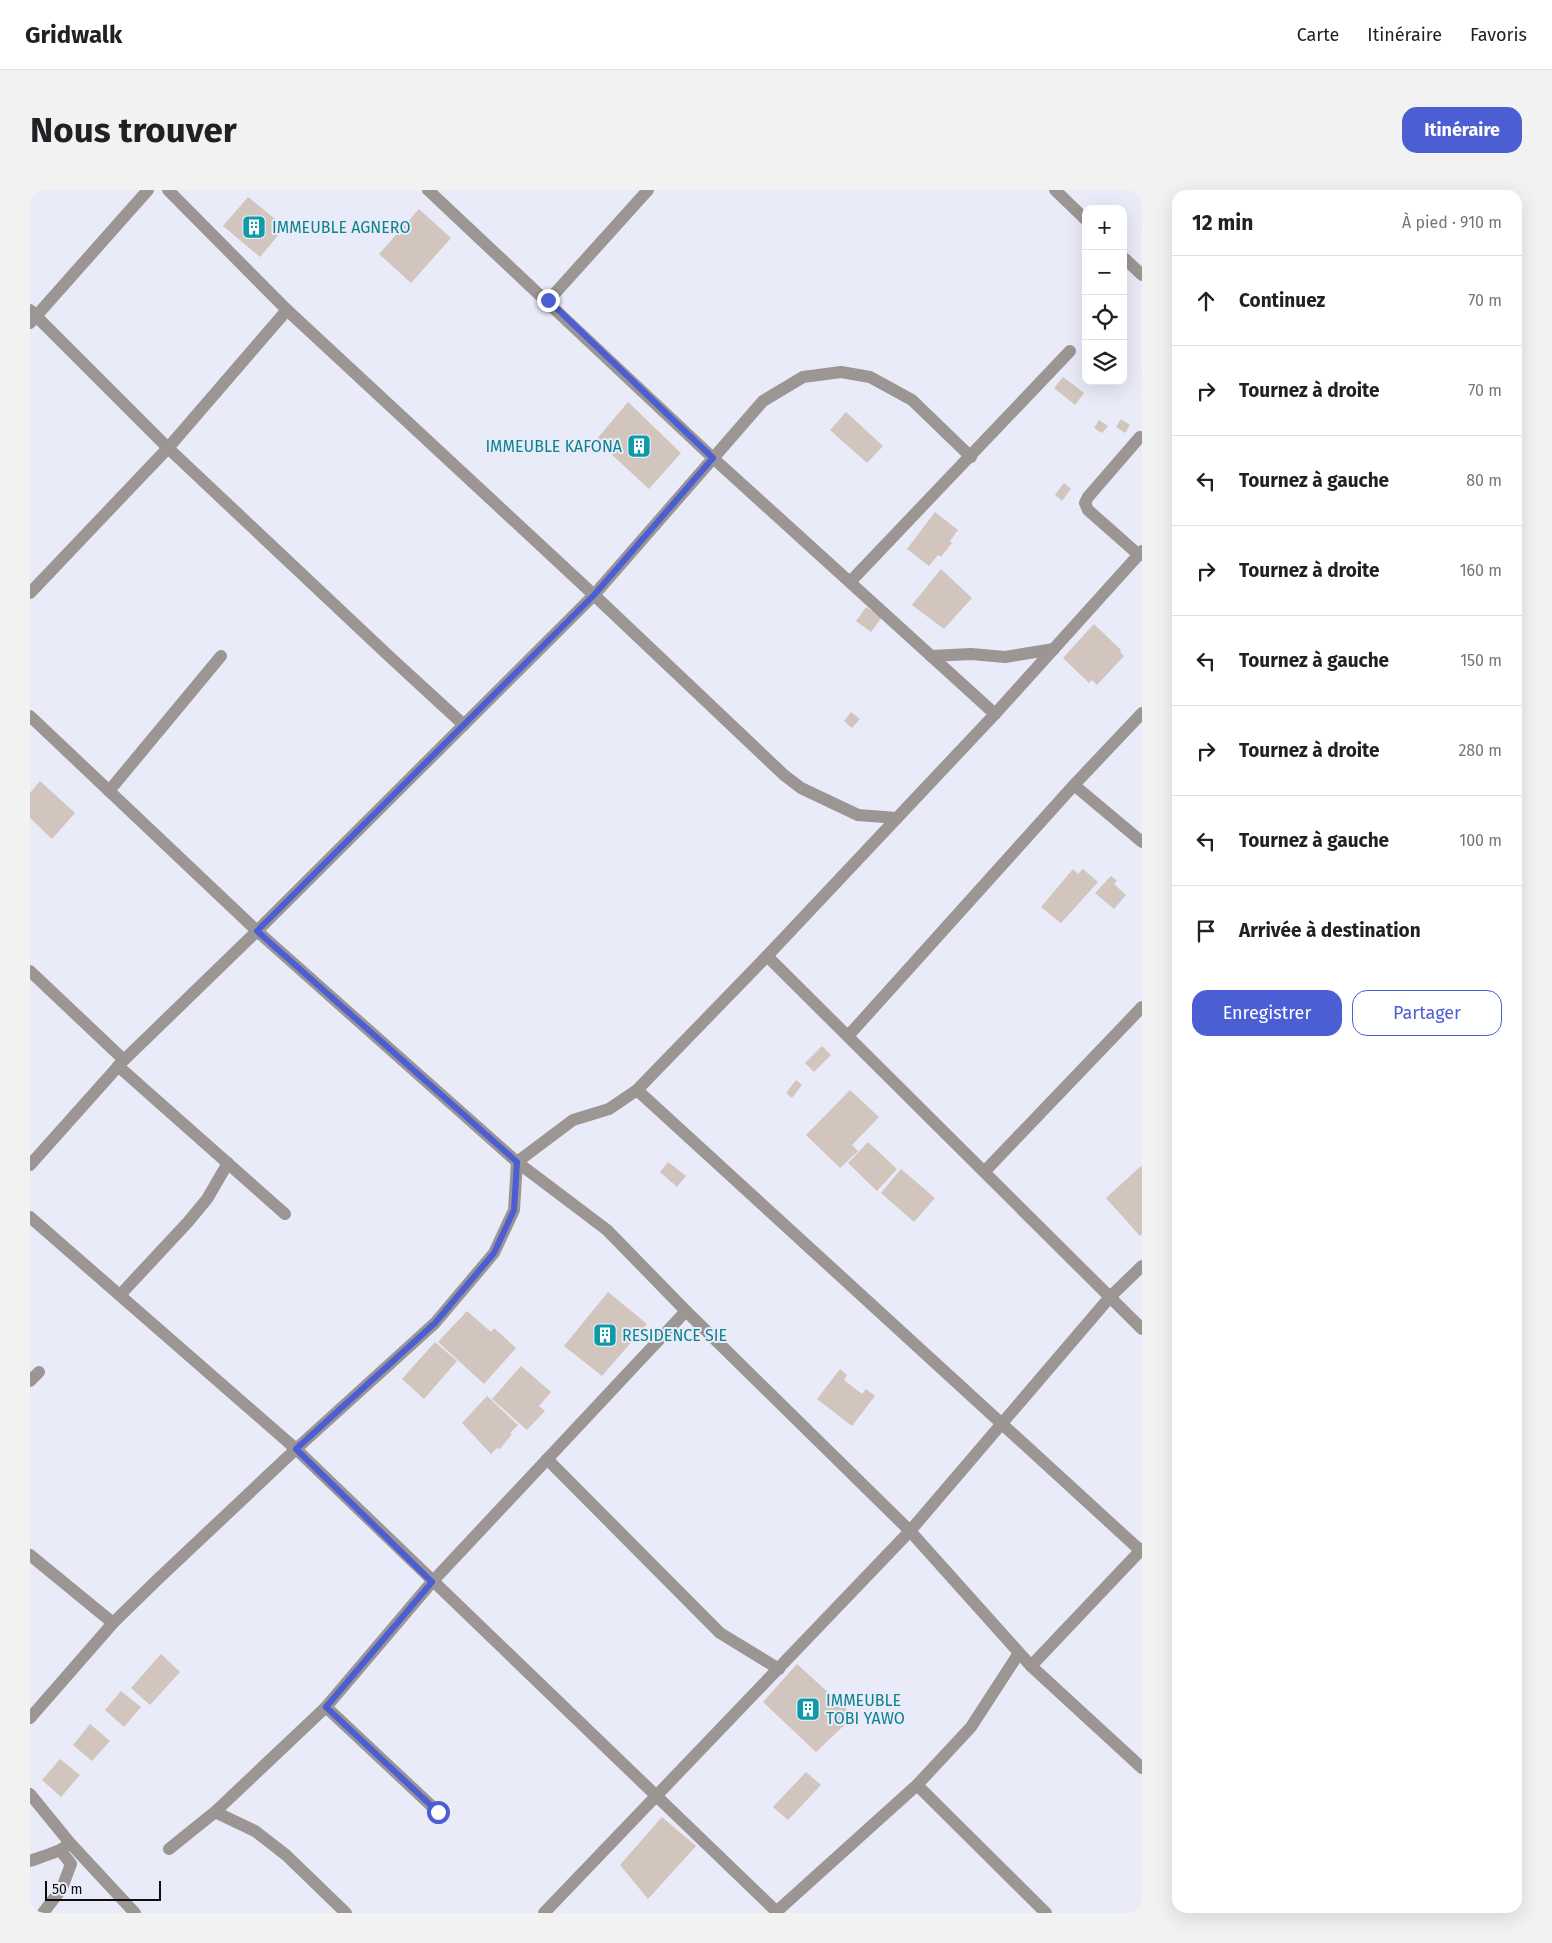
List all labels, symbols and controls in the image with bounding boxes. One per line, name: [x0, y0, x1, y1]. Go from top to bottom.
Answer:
text: Gridwalk: [25, 21, 122, 49]
text: Carte: [1297, 24, 1339, 46]
text: Itinéraire: [1367, 24, 1442, 46]
text: Favoris: [1470, 24, 1527, 46]
button: Itinéraire: [1402, 107, 1522, 153]
text: Nous trouver: [30, 109, 237, 151]
map controls: [1082, 205, 1127, 385]
button: +: [1082, 205, 1127, 250]
text: 12 min: [1192, 210, 1253, 236]
text: À pied · 910 m: [1402, 213, 1502, 232]
building icon: IMMEUBLE AGNERO: [241, 214, 267, 240]
place label: IMMEUBLE AGNERO: [272, 218, 410, 237]
button: −: [1082, 250, 1127, 295]
icon: ahead: [1192, 287, 1220, 315]
route end: [537, 289, 560, 312]
text: Continuez: [1239, 289, 1325, 312]
text: 70 m: [1468, 291, 1502, 310]
button: locate: [1082, 295, 1127, 340]
button: layers: [1082, 340, 1127, 385]
icon: right: [1192, 377, 1220, 405]
text: Tournez à droite: [1239, 379, 1380, 402]
text: 70 m: [1468, 381, 1502, 400]
building icon: IMMEUBLE KAFONA: [626, 433, 652, 459]
place label: IMMEUBLE KAFONA: [485, 437, 623, 456]
icon: left: [1192, 467, 1220, 495]
text: Tournez à gauche: [1239, 469, 1389, 492]
text: 80 m: [1466, 471, 1502, 490]
icon: right: [1192, 557, 1220, 585]
text: Tournez à droite: [1239, 559, 1380, 582]
text: 160 m: [1460, 561, 1502, 580]
icon: left: [1192, 647, 1220, 675]
text: Tournez à gauche: [1239, 649, 1389, 672]
text: 150 m: [1460, 651, 1502, 670]
icon: right: [1192, 737, 1220, 765]
text: Tournez à droite: [1239, 739, 1380, 762]
text: 280 m: [1458, 741, 1502, 760]
icon: left: [1192, 827, 1220, 855]
text: Tournez à gauche: [1239, 829, 1389, 852]
text: 100 m: [1459, 831, 1502, 850]
icon: arrive: [1192, 917, 1220, 945]
text: Arrivée à destination: [1239, 919, 1421, 942]
button: Enregistrer: [1192, 990, 1342, 1036]
button: Partager: [1352, 990, 1502, 1036]
building icon: RESIDENCE SIE: [592, 1322, 618, 1348]
place label: RESIDENCE SIE: [622, 1326, 727, 1345]
place label: IMMEUBLE TOBI YAWO: [826, 1691, 905, 1728]
building icon: IMMEUBLE TOBI YAWO: [795, 1696, 821, 1722]
route start: [427, 1801, 450, 1824]
scale bar: [45, 1878, 161, 1901]
text: 50 m: [52, 1881, 83, 1898]

